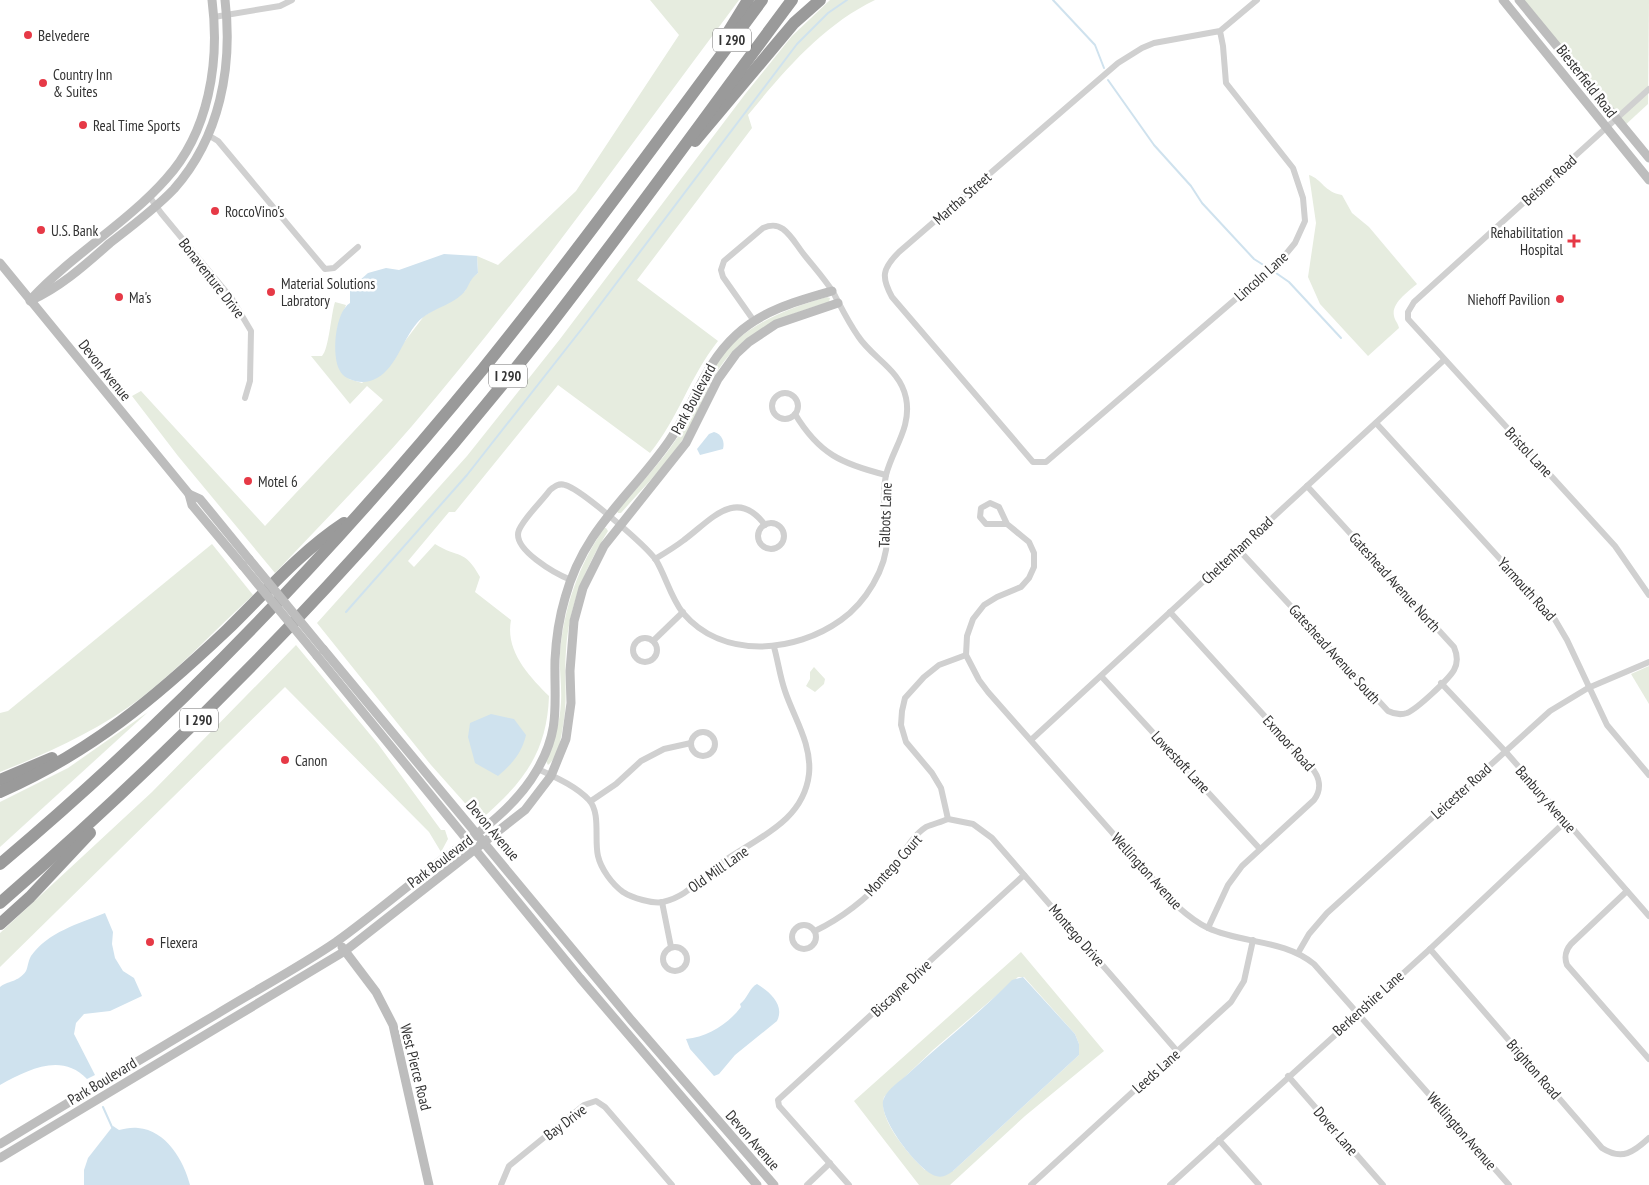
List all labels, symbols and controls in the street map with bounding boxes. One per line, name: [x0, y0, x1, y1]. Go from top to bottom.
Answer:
place label: Belvedere: [38, 26, 90, 45]
road number: I 290: [713, 28, 751, 52]
marker: Belvedere: [22, 29, 34, 41]
street label: Biesterfield Road: [1553, 41, 1621, 121]
place label: Country Inn & Suites: [53, 65, 112, 101]
marker: Country Inn & Suites: [37, 77, 49, 89]
place label: Real Time Sports: [93, 116, 180, 135]
marker: Real Time Sports: [77, 119, 89, 131]
street label: Beisner Road: [1518, 150, 1580, 210]
street label: Martha Street: [929, 168, 995, 228]
place label: RoccoVino's: [225, 202, 284, 221]
marker: RoccoVino's: [209, 205, 221, 217]
place label: U.S. Bank: [51, 221, 98, 240]
place label: Rehabilitation Hospital: [1491, 223, 1563, 259]
marker: U.S. Bank: [35, 224, 47, 236]
street label: Bonaventure Drive: [175, 234, 249, 322]
marker: Rehabilitation Hospital: [1567, 234, 1581, 248]
street label: Lincoln Lane: [1230, 247, 1292, 305]
place label: Material Solutions Labratory: [281, 274, 375, 310]
marker: Material Solutions Labratory: [265, 286, 277, 298]
place label: Ma's: [129, 288, 151, 307]
place label: Niehoff Pavilion: [1467, 290, 1550, 309]
marker: Ma's: [113, 291, 125, 303]
marker: Niehoff Pavilion: [1554, 293, 1566, 305]
street label: Devon Avenue: [75, 335, 135, 405]
street label: Park Boulevard: [667, 361, 719, 437]
road number: I 290: [489, 364, 527, 388]
street label: Bristol Lane: [1501, 423, 1557, 481]
place label: Motel 6: [258, 472, 298, 491]
marker: Motel 6: [242, 475, 254, 487]
street label: Talbots Lane: [874, 482, 896, 548]
street label: Cheltenham Road: [1197, 512, 1277, 588]
street label: Gateshead Avenue North: [1345, 528, 1445, 636]
street label: Yarmouth Road: [1494, 554, 1560, 624]
street label: Gateshead Avenue South: [1285, 600, 1385, 708]
road number: I 290: [180, 708, 218, 732]
street label: Exmoor Road: [1259, 711, 1319, 775]
street label: Lowestoft Lane: [1147, 727, 1215, 797]
place label: Canon: [295, 751, 327, 770]
marker: Canon: [279, 754, 291, 766]
street label: Leicester Road: [1427, 759, 1495, 823]
street label: Banbury Avenue: [1512, 762, 1580, 836]
street label: Devon Avenue: [462, 796, 524, 864]
street label: Wellington Avenue: [1108, 829, 1186, 913]
street label: Park Boulevard: [404, 830, 476, 892]
street label: Montego Court: [860, 830, 926, 900]
street label: Old Mill Lane: [684, 841, 752, 897]
street label: Montego Drive: [1045, 900, 1109, 970]
place label: Flexera: [160, 933, 198, 952]
marker: Flexera: [144, 936, 156, 948]
street label: Biscayne Drive: [867, 955, 935, 1021]
street label: Berkenshire Lane: [1329, 966, 1407, 1040]
street label: West Pierce Road: [396, 1022, 436, 1112]
street label: Brighton Road: [1503, 1035, 1565, 1103]
street label: Leeds Lane: [1128, 1045, 1184, 1097]
street label: Park Boulevard: [64, 1053, 140, 1109]
street label: Wellington Avenue: [1423, 1088, 1501, 1174]
street label: Bay Drive: [540, 1100, 590, 1144]
street label: Dover Lane: [1310, 1103, 1362, 1159]
street label: Devon Avenue: [722, 1106, 784, 1174]

